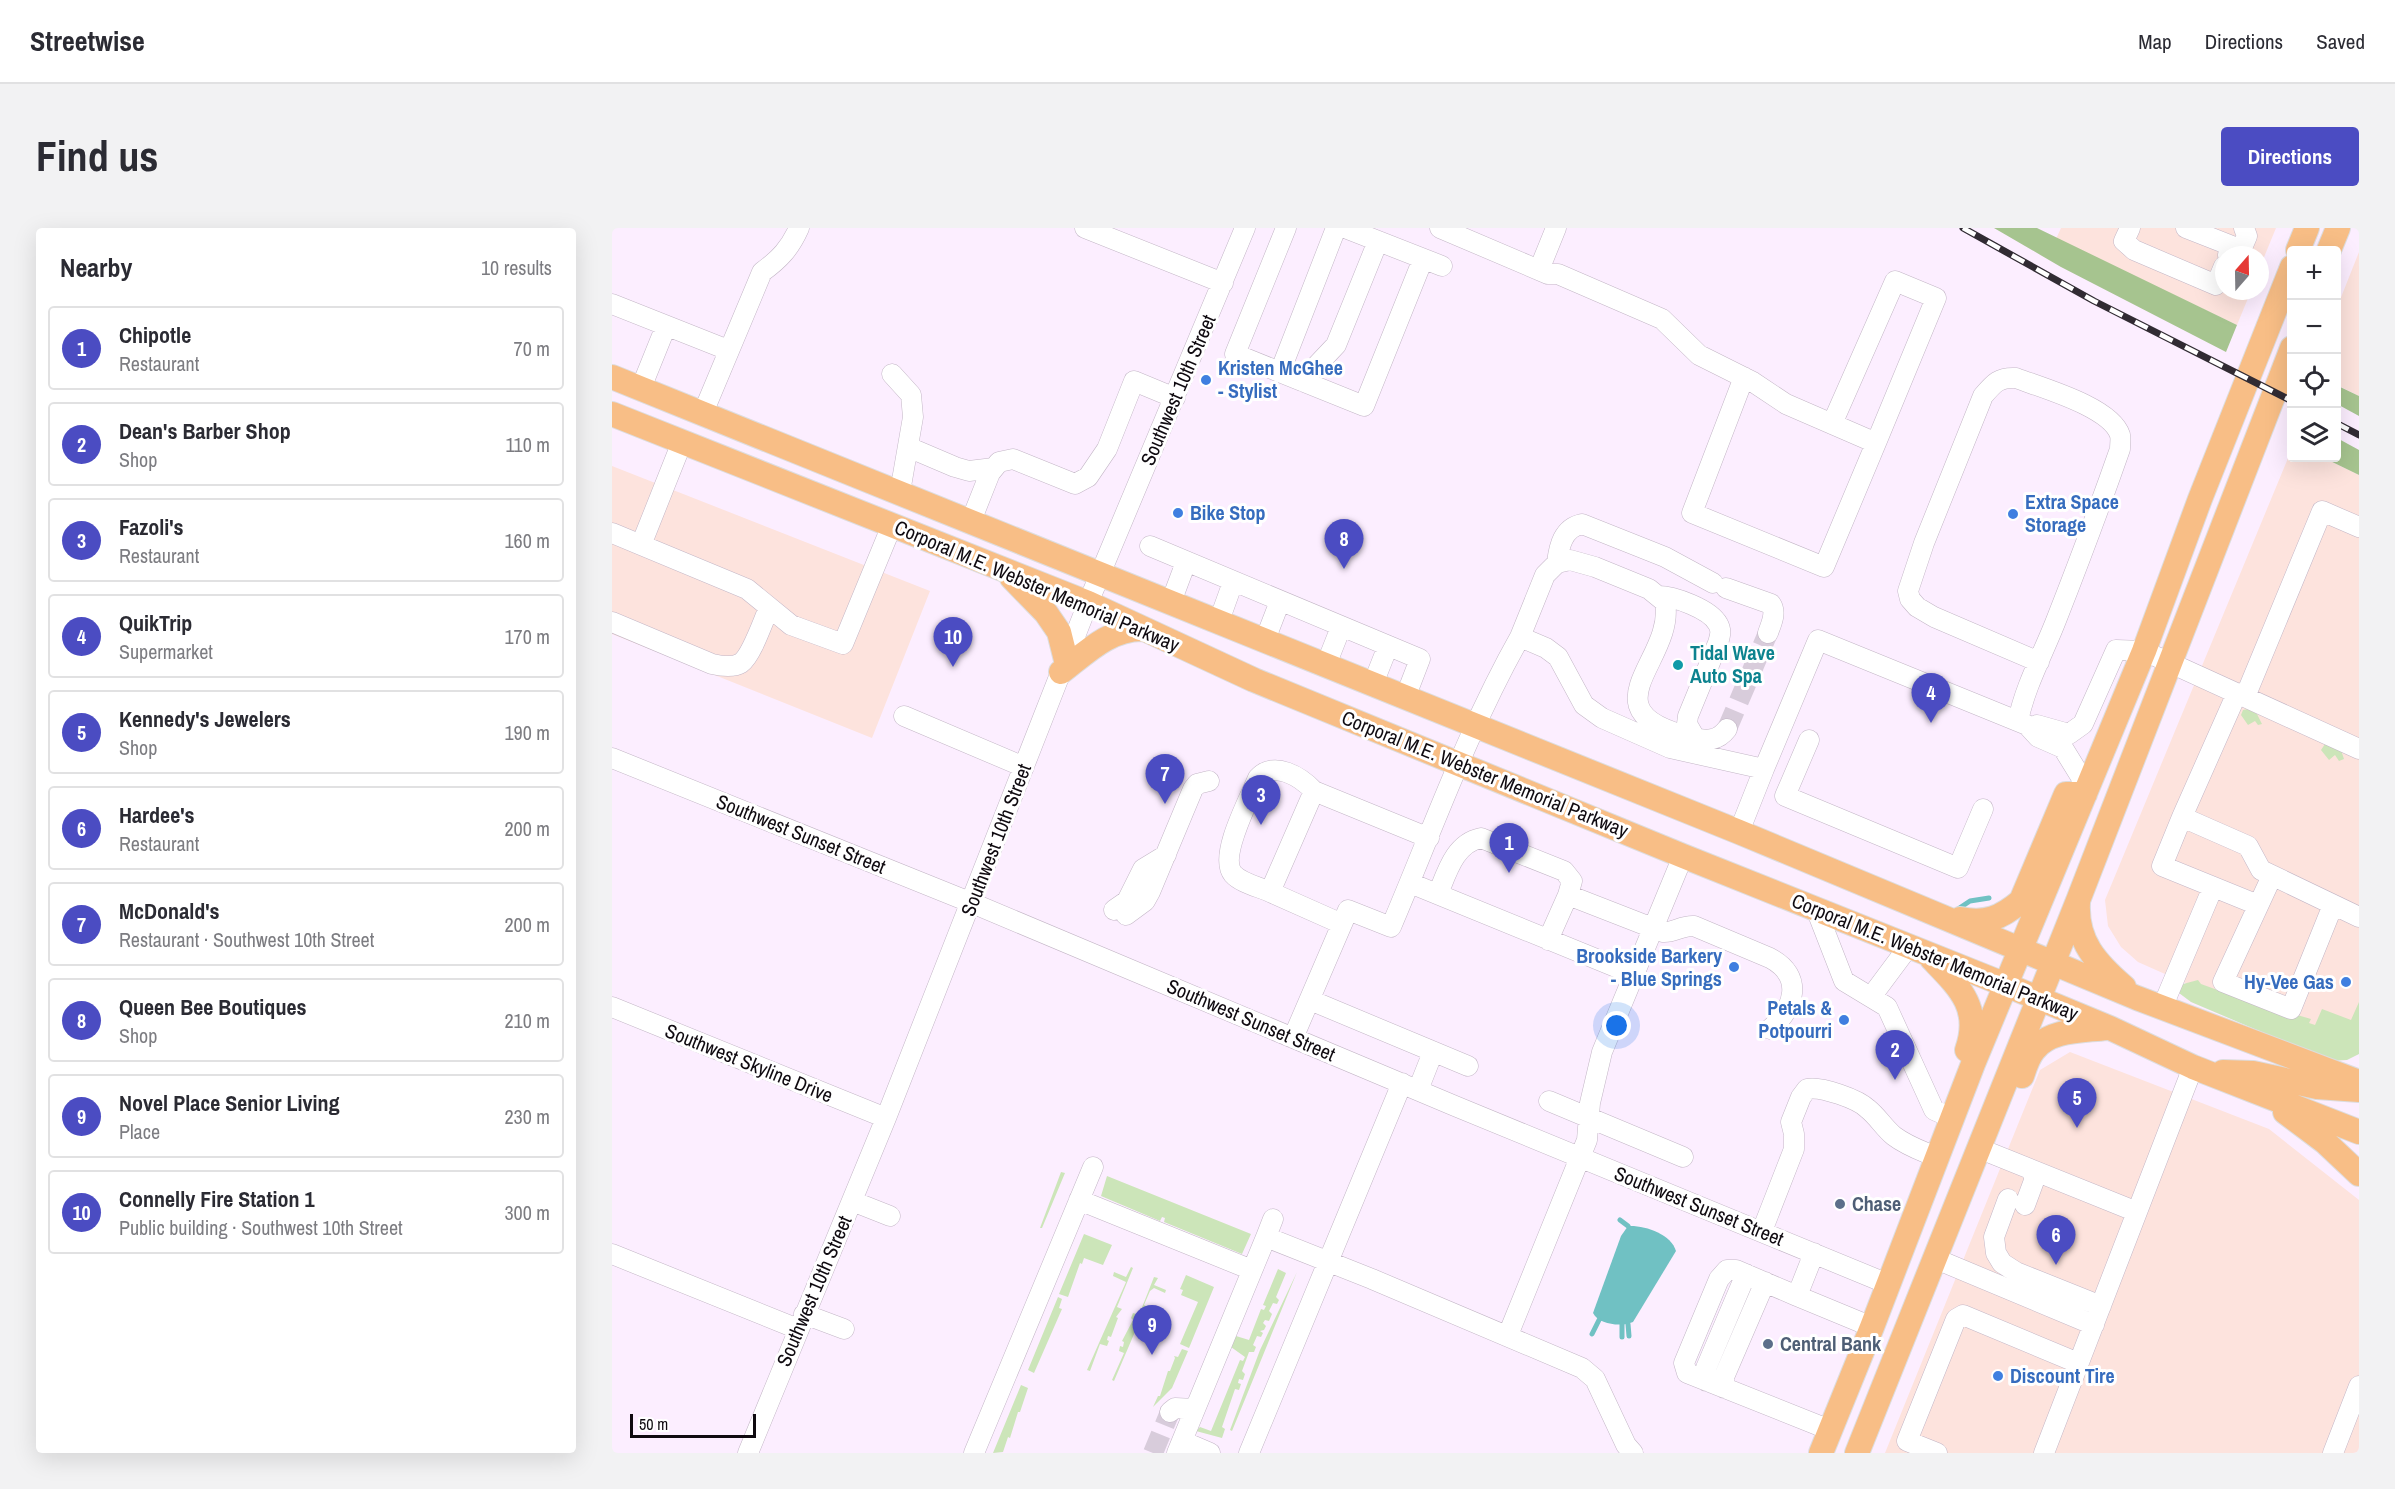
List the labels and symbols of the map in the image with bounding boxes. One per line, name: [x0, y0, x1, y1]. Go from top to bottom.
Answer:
north arrow: [2215, 246, 2269, 300]
street label: Southwest 10th Street: [1134, 310, 1222, 469]
place label: Kristen McGhee - Stylist: [1218, 354, 1343, 404]
marker: Kristen McGhee - Stylist: [1199, 373, 1213, 387]
place label: Extra Space Storage: [2025, 488, 2119, 538]
place label: Bike Stop: [1190, 499, 1266, 526]
marker: Bike Stop: [1171, 506, 1185, 520]
marker: Extra Space Storage: [2006, 507, 2020, 521]
street label: Corporal M.E. Webster Memorial Parkway: [891, 513, 1184, 658]
pin: 8: [1324, 520, 1364, 569]
pin: 10: [934, 618, 972, 667]
place label: Tidal Wave Auto Spa: [1690, 639, 1775, 689]
marker: Tidal Wave Auto Spa: [1671, 658, 1685, 672]
pin: 4: [1912, 674, 1950, 723]
street label: Corporal M.E. Webster Memorial Parkway: [1338, 704, 1633, 844]
pin: 7: [1146, 754, 1184, 804]
street label: Southwest 10th Street: [954, 759, 1037, 920]
pin: 3: [1242, 776, 1280, 825]
street label: Southwest Sunset Street: [712, 787, 890, 880]
pin: 1: [1490, 824, 1528, 873]
street label: Corporal M.E. Webster Memorial Parkway: [1788, 887, 2083, 1027]
place label: Brookside Barkery - Blue Springs: [1576, 942, 1723, 992]
marker: Brookside Barkery - Blue Springs: [1727, 960, 1741, 974]
place label: Hy-Vee Gas: [2244, 968, 2334, 995]
street label: Southwest Sunset Street: [1163, 972, 1340, 1067]
marker: Hy-Vee Gas: [2339, 975, 2353, 989]
place label: Petals & Potpourri: [1758, 994, 1832, 1044]
your location: [1602, 1011, 1631, 1040]
marker: Petals & Potpourri: [1837, 1013, 1851, 1027]
street label: Southwest Skyline Drive: [661, 1017, 837, 1109]
pin: 2: [1876, 1030, 1914, 1080]
pin: 5: [2058, 1078, 2096, 1128]
street label: Southwest Sunset Street: [1610, 1159, 1788, 1252]
place label: Chase: [1852, 1190, 1901, 1217]
marker: Chase: [1833, 1197, 1847, 1211]
street label: Southwest 10th Street: [770, 1211, 858, 1370]
pin: 6: [2036, 1216, 2076, 1265]
pin: 9: [1132, 1306, 1172, 1355]
place label: Central Bank: [1780, 1330, 1882, 1357]
marker: Central Bank: [1761, 1337, 1775, 1351]
place label: Discount Tire: [2010, 1362, 2115, 1389]
marker: Discount Tire: [1991, 1369, 2005, 1383]
scale bar: [630, 1411, 756, 1438]

